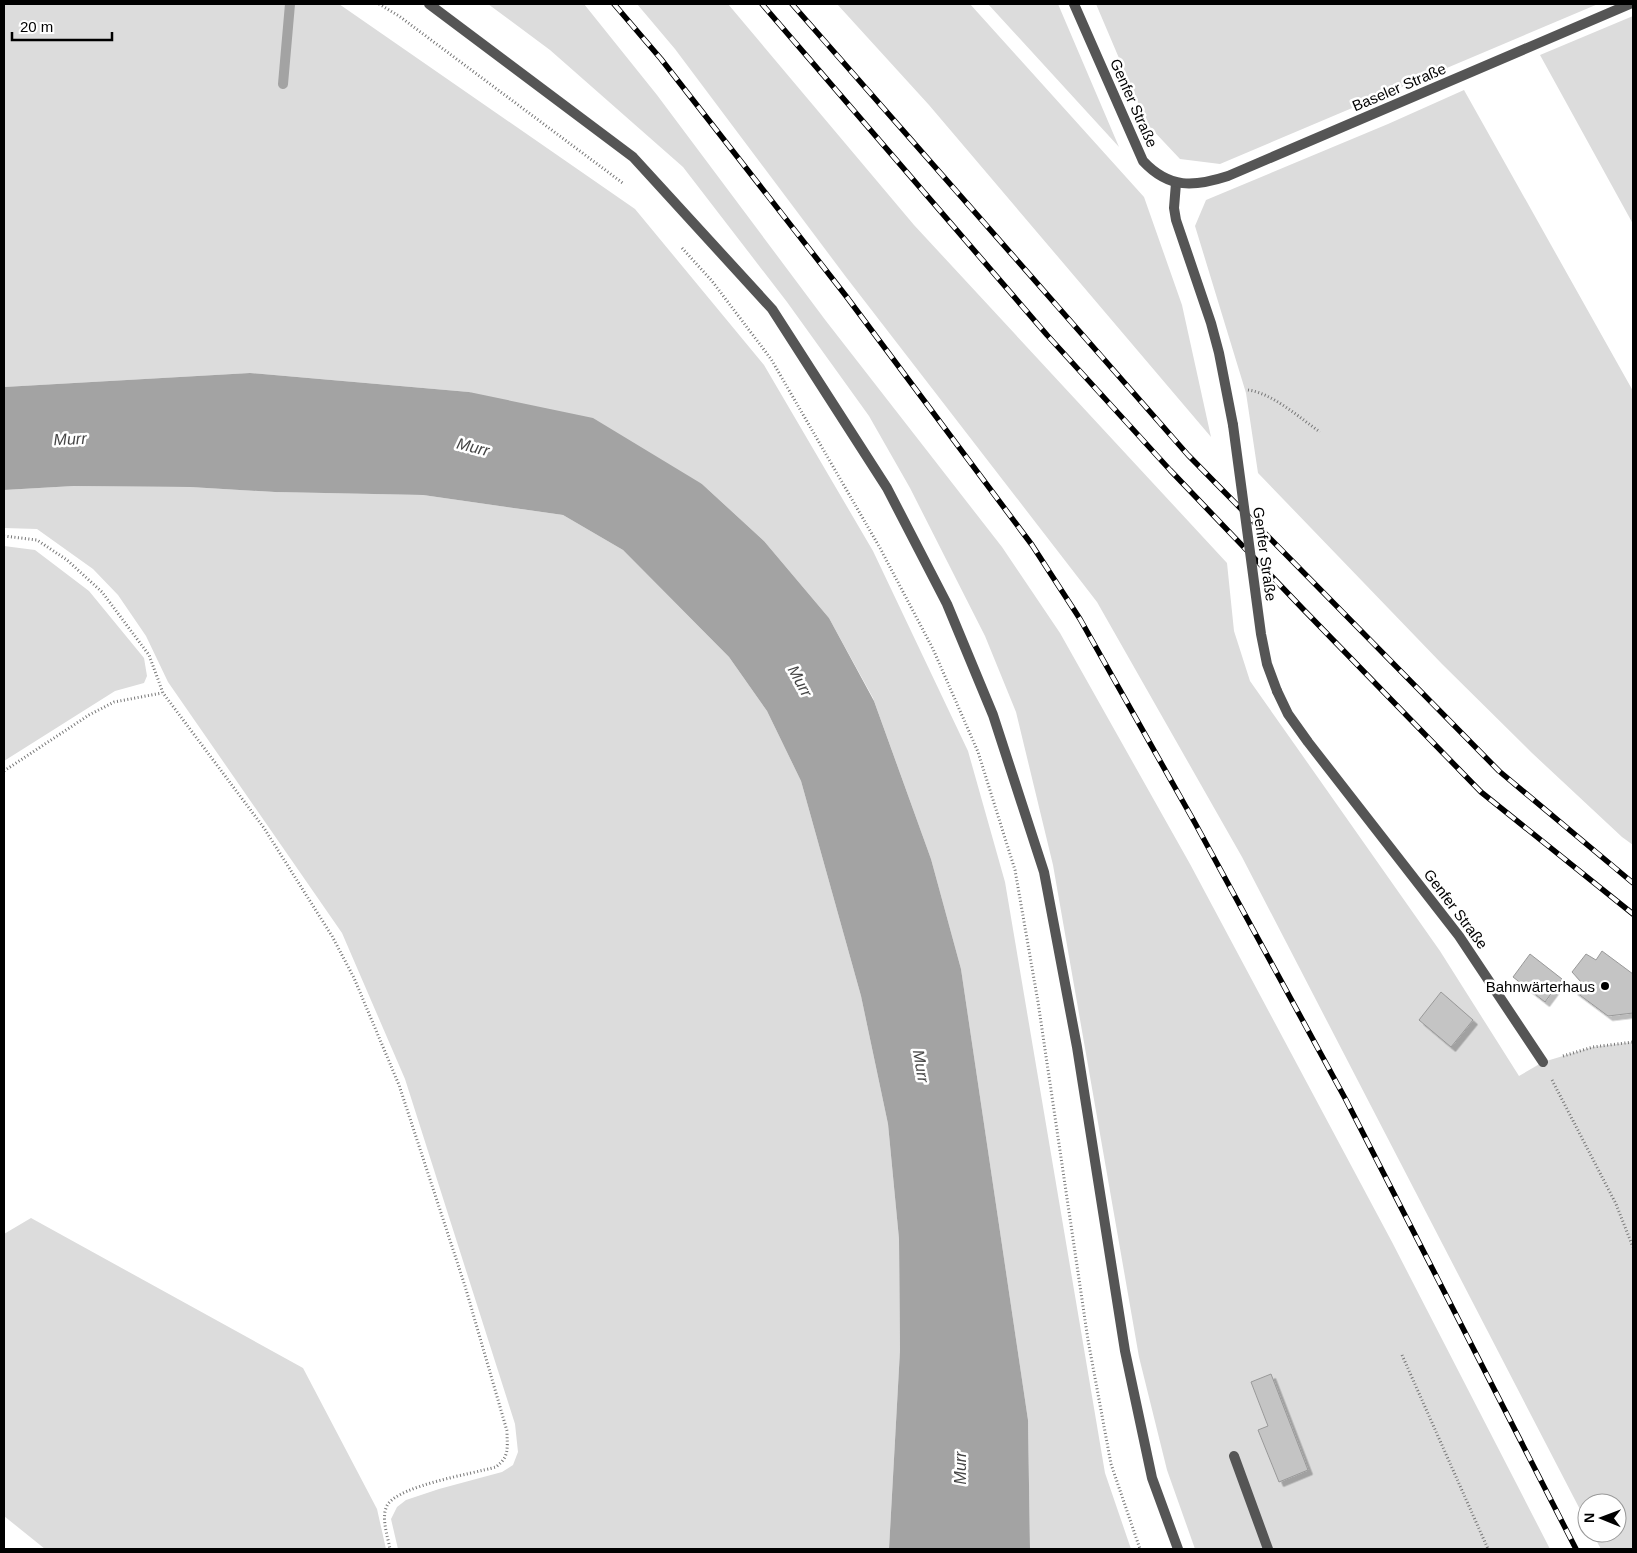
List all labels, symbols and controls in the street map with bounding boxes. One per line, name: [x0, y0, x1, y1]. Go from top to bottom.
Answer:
scale bar: [12, 10, 112, 42]
text: 20 m: [20, 18, 53, 35]
street label: Genfer Straße: [1107, 56, 1161, 150]
street label: Baseler Straße: [1350, 60, 1448, 114]
water label: Murr: [53, 430, 88, 448]
water label: Murr: [455, 435, 492, 459]
street label: Genfer Straße: [1250, 506, 1280, 602]
water label: Murr: [785, 662, 816, 700]
street label: Genfer Straße: [1421, 866, 1491, 952]
place label: Bahnwärterhaus: [1486, 978, 1595, 995]
marker: Bahnwärterhaus: [1599, 980, 1611, 992]
water label: Murr: [910, 1048, 932, 1084]
water label: Murr: [952, 1451, 969, 1484]
north arrow: [1577, 1493, 1627, 1543]
text: N: [1581, 1513, 1597, 1523]

